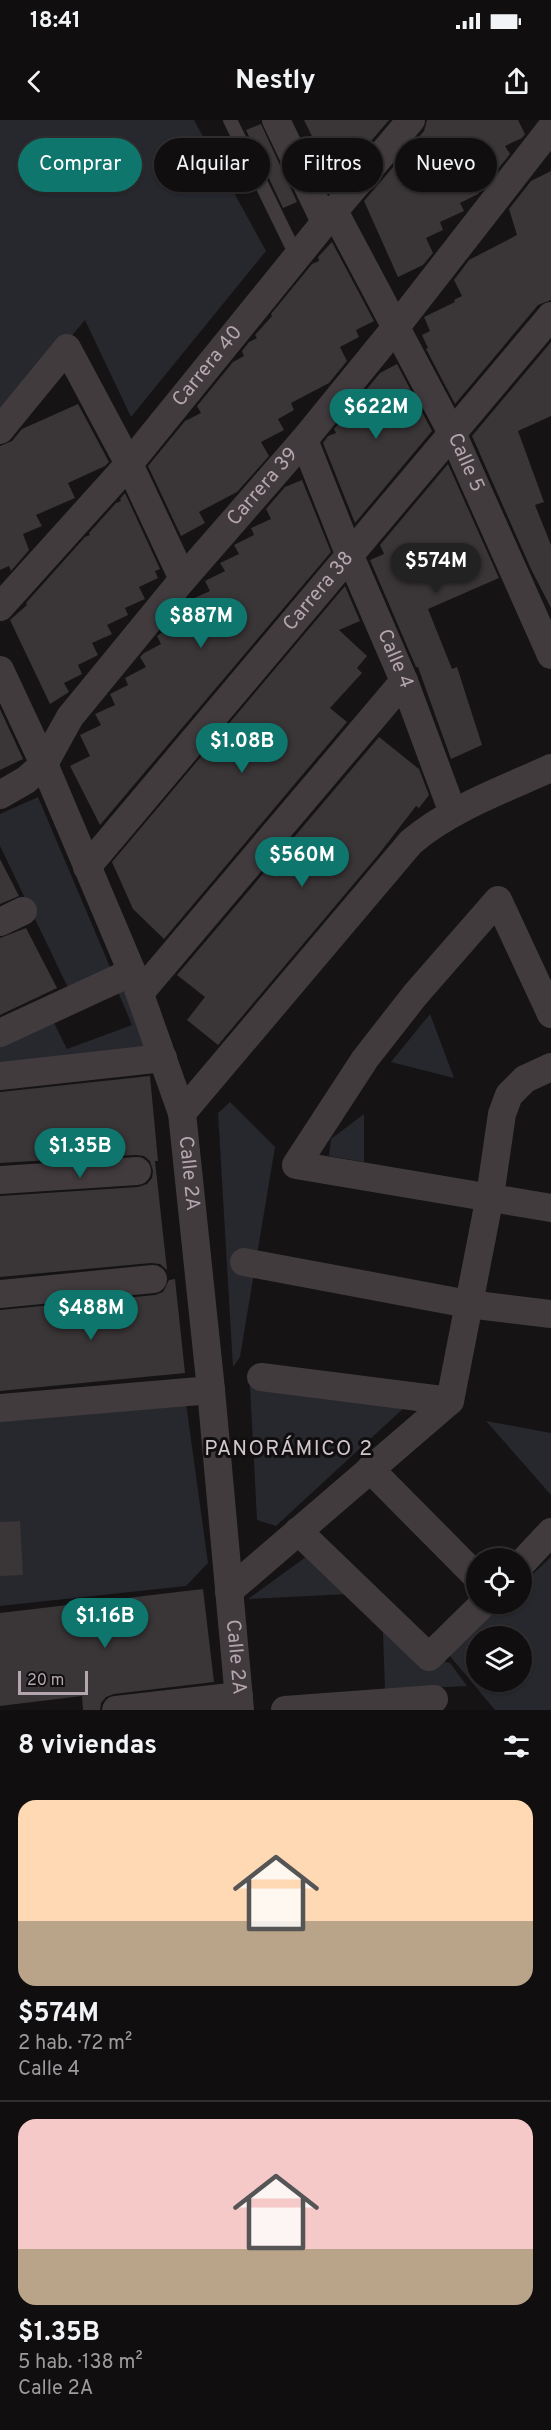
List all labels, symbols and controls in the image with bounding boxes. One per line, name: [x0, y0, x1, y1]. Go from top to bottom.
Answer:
text: 18:41: [30, 8, 81, 35]
text: Nestly: [235, 64, 316, 98]
icon: back: [18, 65, 51, 98]
icon: share: [500, 65, 533, 98]
chip: Comprar: [18, 138, 142, 192]
chip: Alquilar: [154, 138, 270, 192]
chip: Filtros: [282, 138, 383, 192]
chip: Nuevo: [395, 138, 497, 192]
street label: Carrera 40: [167, 320, 249, 413]
pin: $622M: [334, 389, 418, 440]
text: $622M: [343, 395, 409, 421]
street label: Calle 5: [441, 429, 490, 496]
street label: Carrera 39: [222, 442, 304, 532]
pin: $574M: [394, 543, 478, 594]
street label: Carrera 38: [278, 546, 360, 637]
text: $574M: [405, 549, 467, 575]
pin: $887M: [159, 598, 243, 649]
text: $887M: [169, 604, 233, 630]
street label: Calle 4: [370, 625, 419, 692]
pin: $1.08B: [193, 723, 291, 774]
text: $1.08B: [210, 729, 274, 755]
pin: $560M: [260, 837, 344, 888]
text: $560M: [269, 843, 335, 869]
pin: $1.35B: [31, 1128, 129, 1179]
text: $1.35B: [48, 1134, 112, 1160]
street label: Calle 2A: [171, 1135, 205, 1212]
pin: $488M: [49, 1290, 133, 1341]
text: $488M: [58, 1296, 124, 1322]
district label: PANORÁMICO 2: [204, 1435, 374, 1463]
map controls: [466, 1548, 532, 1692]
button: locate: [466, 1548, 532, 1614]
pin: $1.16B: [56, 1598, 154, 1649]
text: $1.16B: [75, 1604, 135, 1630]
street label: Calle 2A: [219, 1618, 252, 1696]
button: layers: [466, 1626, 532, 1692]
scale bar: [18, 1668, 88, 1696]
text: 20 m: [27, 1671, 64, 1691]
text: 8 viviendas: [18, 1730, 157, 1763]
icon: filters: [500, 1730, 533, 1763]
icon: home: [222, 1839, 330, 1947]
text: $574M: [18, 1998, 99, 2031]
text: 2 hab. · 72 m²: [18, 2031, 132, 2057]
text: Calle 4: [18, 2057, 80, 2083]
icon: home: [222, 2158, 330, 2266]
text: $1.35B: [18, 2317, 100, 2350]
text: 5 hab. · 138 m²: [18, 2350, 143, 2376]
text: Calle 2A: [18, 2376, 93, 2402]

